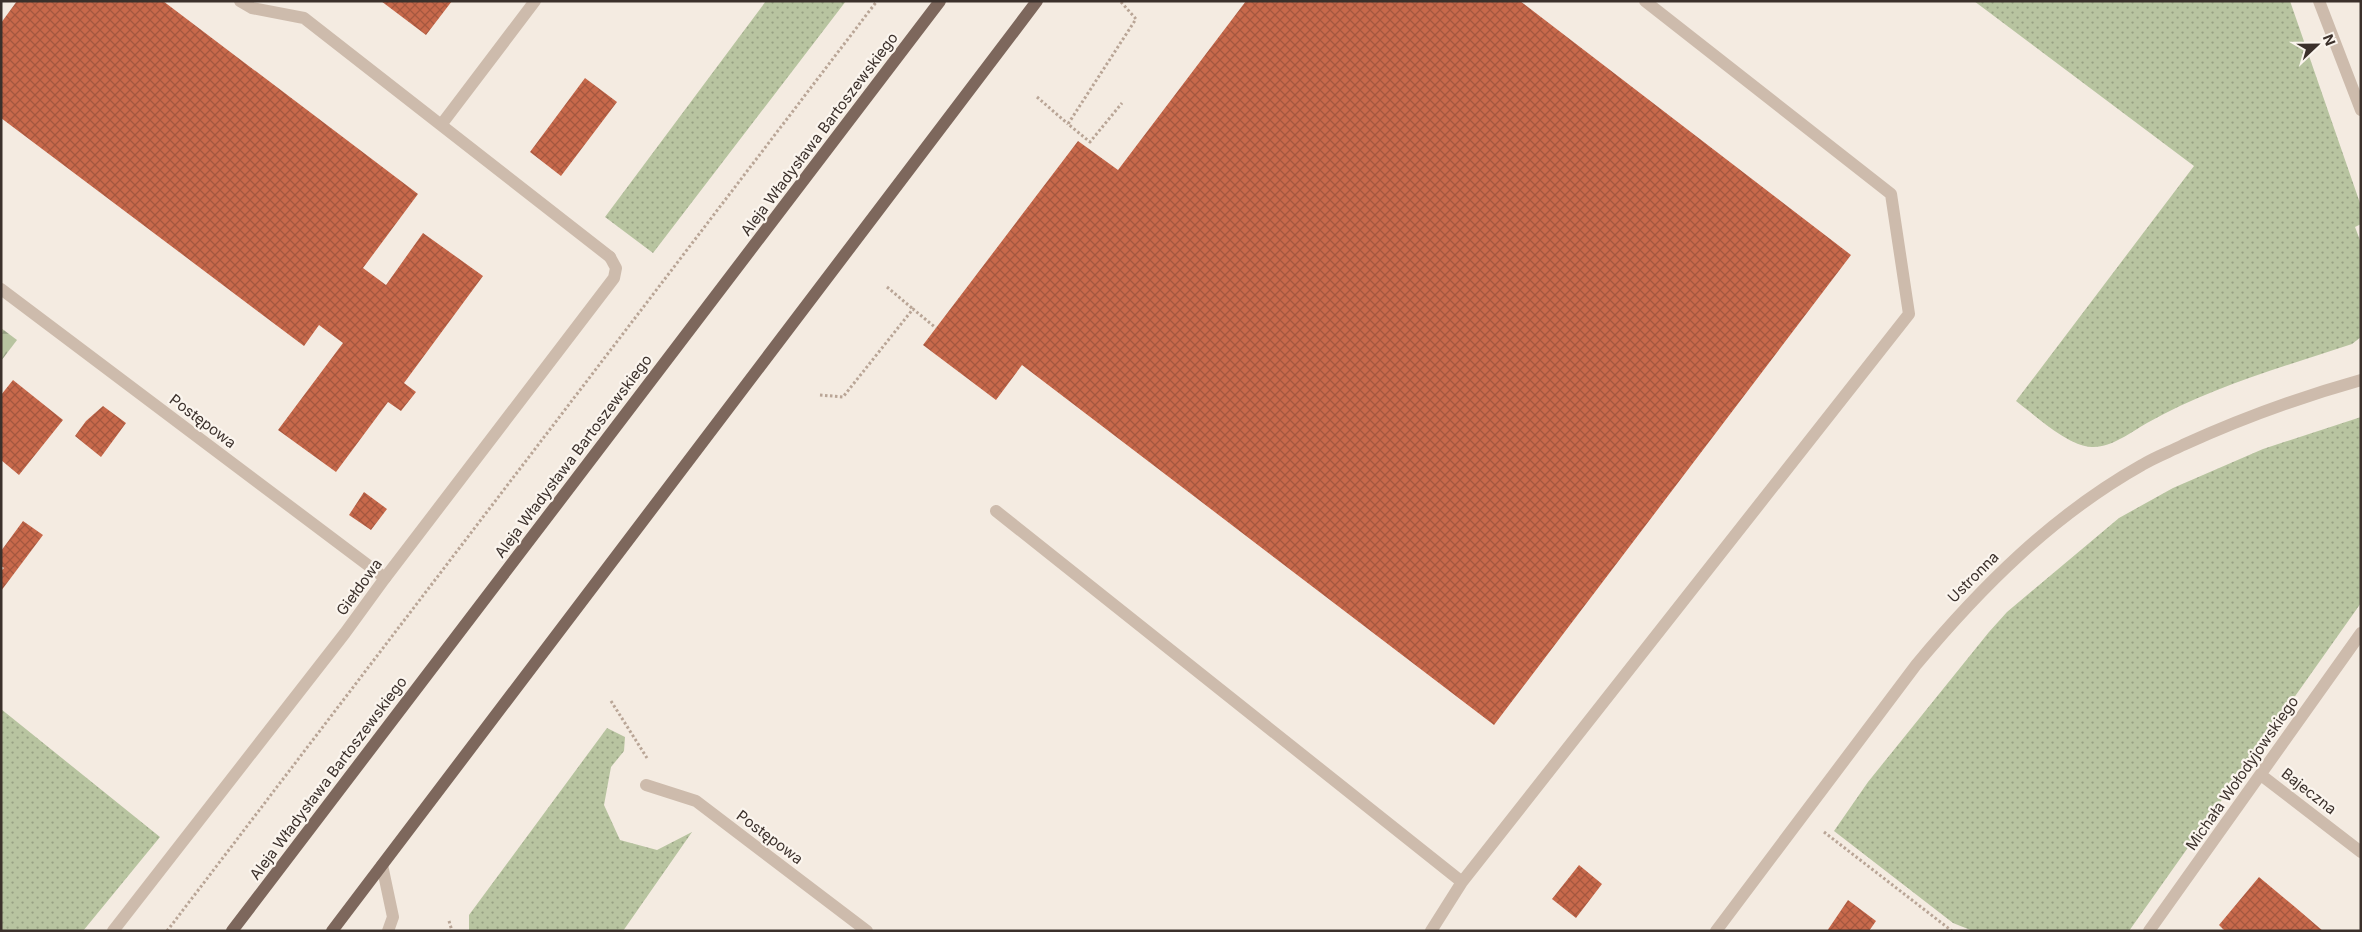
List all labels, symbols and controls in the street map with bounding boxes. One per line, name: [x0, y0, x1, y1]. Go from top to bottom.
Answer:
north arrow: [2292, 20, 2342, 70]
street label: Aleja Władysława Bartoszewskiego: [736, 29, 902, 239]
text: N: [2320, 32, 2339, 48]
street label: Aleja Władysława Bartoszewskiego: [490, 351, 656, 561]
street label: Postępowa: [166, 390, 240, 452]
street label: Ustronna: [1943, 547, 2003, 607]
street label: Giełdowa: [332, 555, 386, 619]
street label: Aleja Władysława Bartoszewskiego: [245, 673, 411, 883]
street label: Michała Wołodyjowskiego: [2181, 692, 2303, 854]
street label: Bajeczna: [2278, 764, 2340, 818]
street label: Postępowa: [733, 806, 807, 868]

